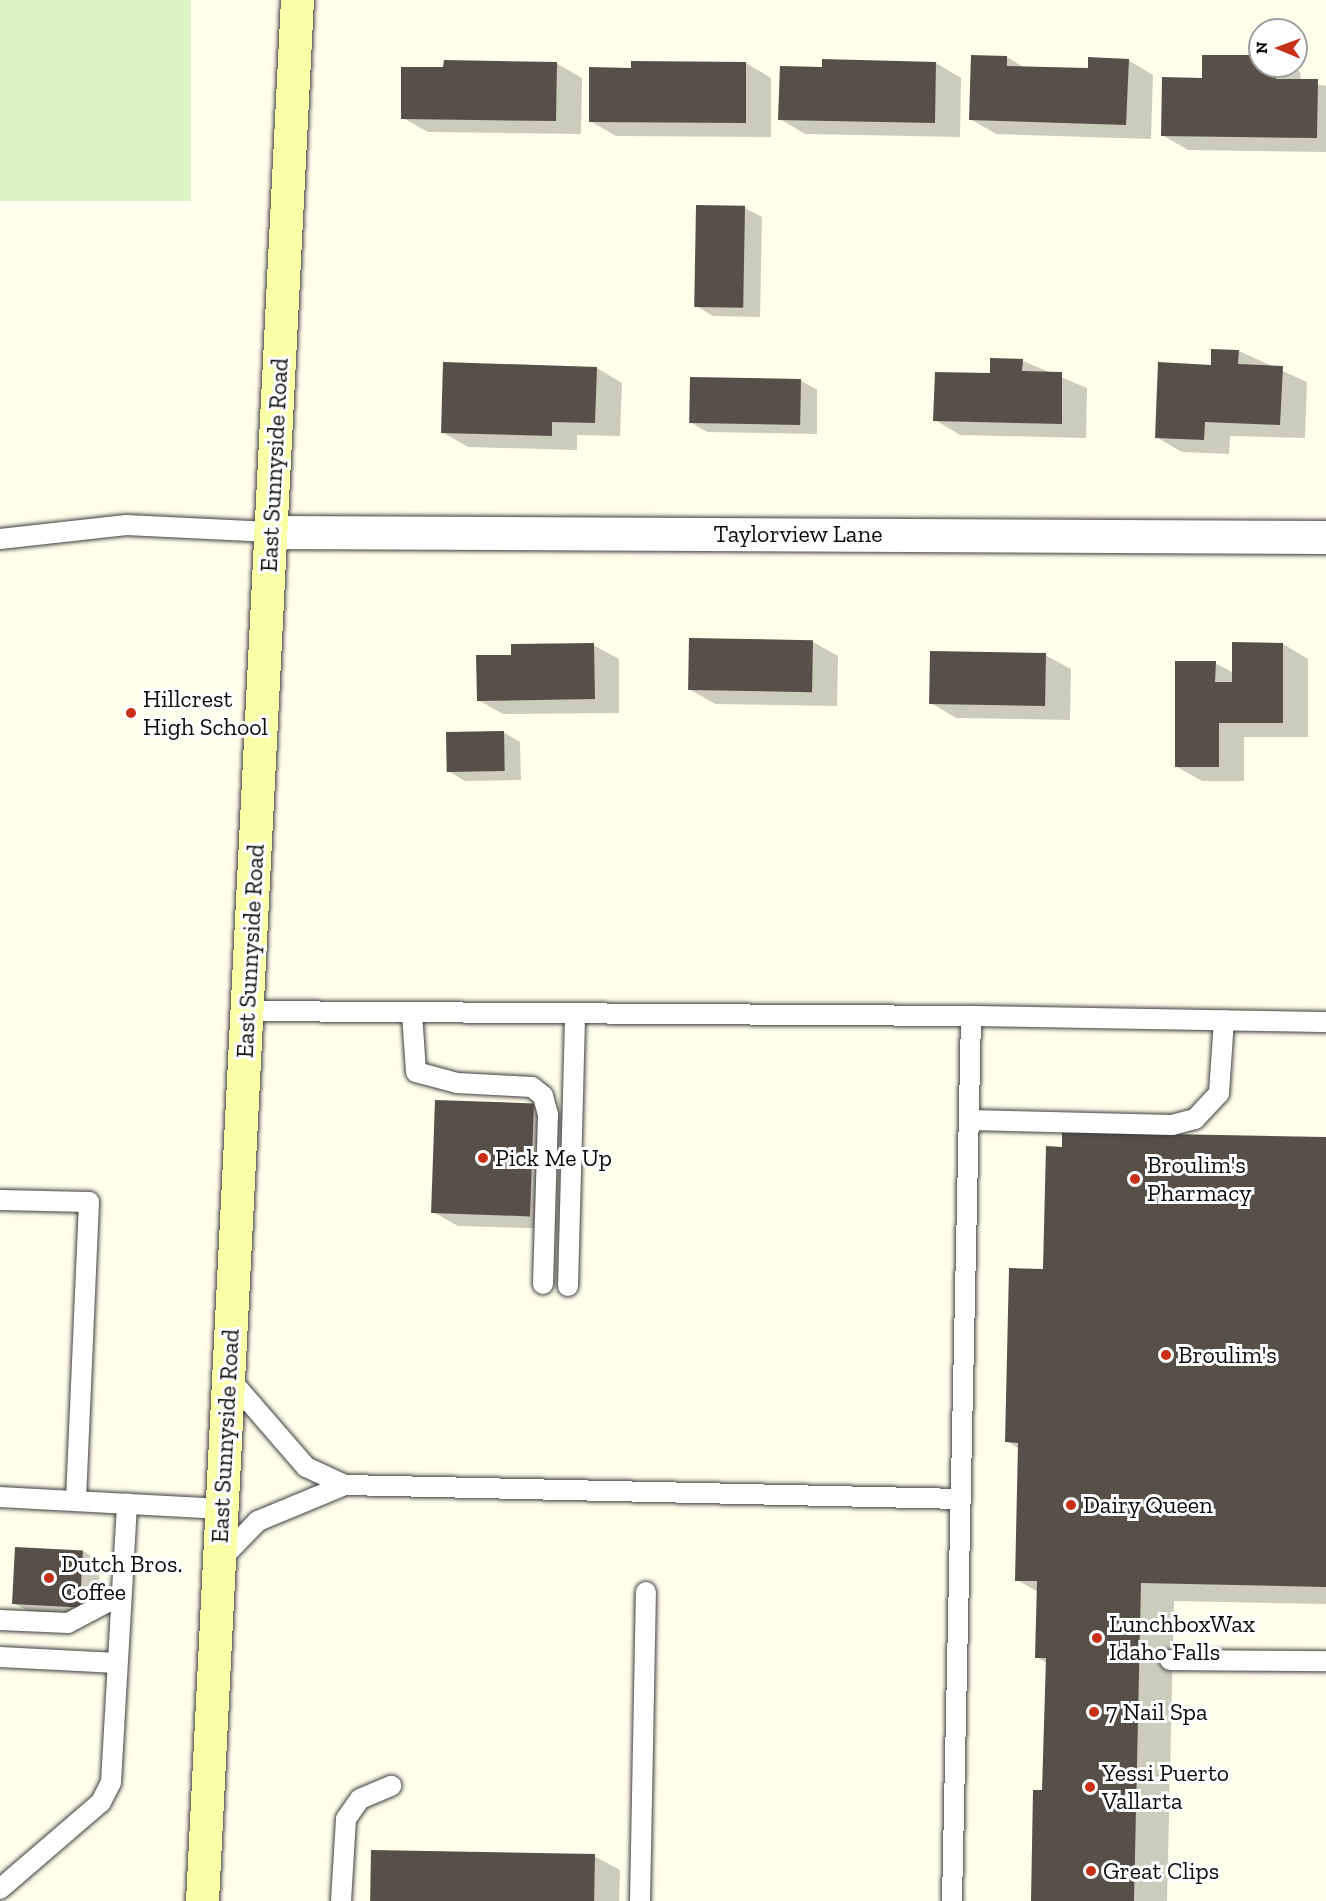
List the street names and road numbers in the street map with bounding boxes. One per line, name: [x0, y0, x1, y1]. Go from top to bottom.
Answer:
street label: East Sunnyside Road: [254, 357, 294, 573]
street label: Taylorview Lane: [713, 520, 883, 548]
street label: East Sunnyside Road: [230, 843, 270, 1059]
street label: East Sunnyside Road: [205, 1328, 245, 1544]

